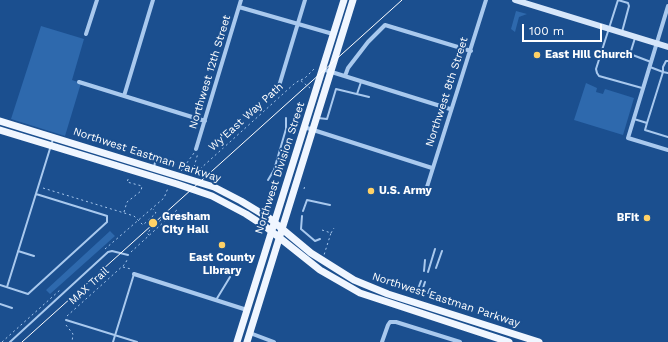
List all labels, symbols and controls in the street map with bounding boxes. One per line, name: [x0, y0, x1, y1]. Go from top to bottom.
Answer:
street label: Northwest 12th Street: [186, 13, 234, 131]
scale bar: [524, 16, 604, 42]
text: 100 m: [529, 24, 564, 38]
street label: Northwest 8th Street: [423, 35, 471, 149]
place label: East Hill Church: [545, 48, 633, 62]
marker: East Hill Church: [532, 50, 542, 60]
street label: Wy'East Way Path: [206, 80, 286, 154]
street label: Northwest Division Street: [252, 100, 308, 236]
street label: Northwest Eastman Parkway: [71, 125, 223, 185]
place label: U.S. Army: [379, 184, 432, 198]
marker: U.S. Army: [366, 186, 376, 196]
place label: Gresham City Hall: [162, 210, 210, 236]
place label: BFit: [617, 211, 639, 225]
marker: BFit: [642, 213, 652, 223]
marker: Gresham City Hall: [147, 217, 159, 229]
marker: East County Library: [217, 240, 227, 250]
place label: East County Library: [189, 251, 255, 277]
street label: MAX Trail: [66, 265, 112, 307]
street label: Northwest Eastman Parkway: [370, 270, 522, 330]

